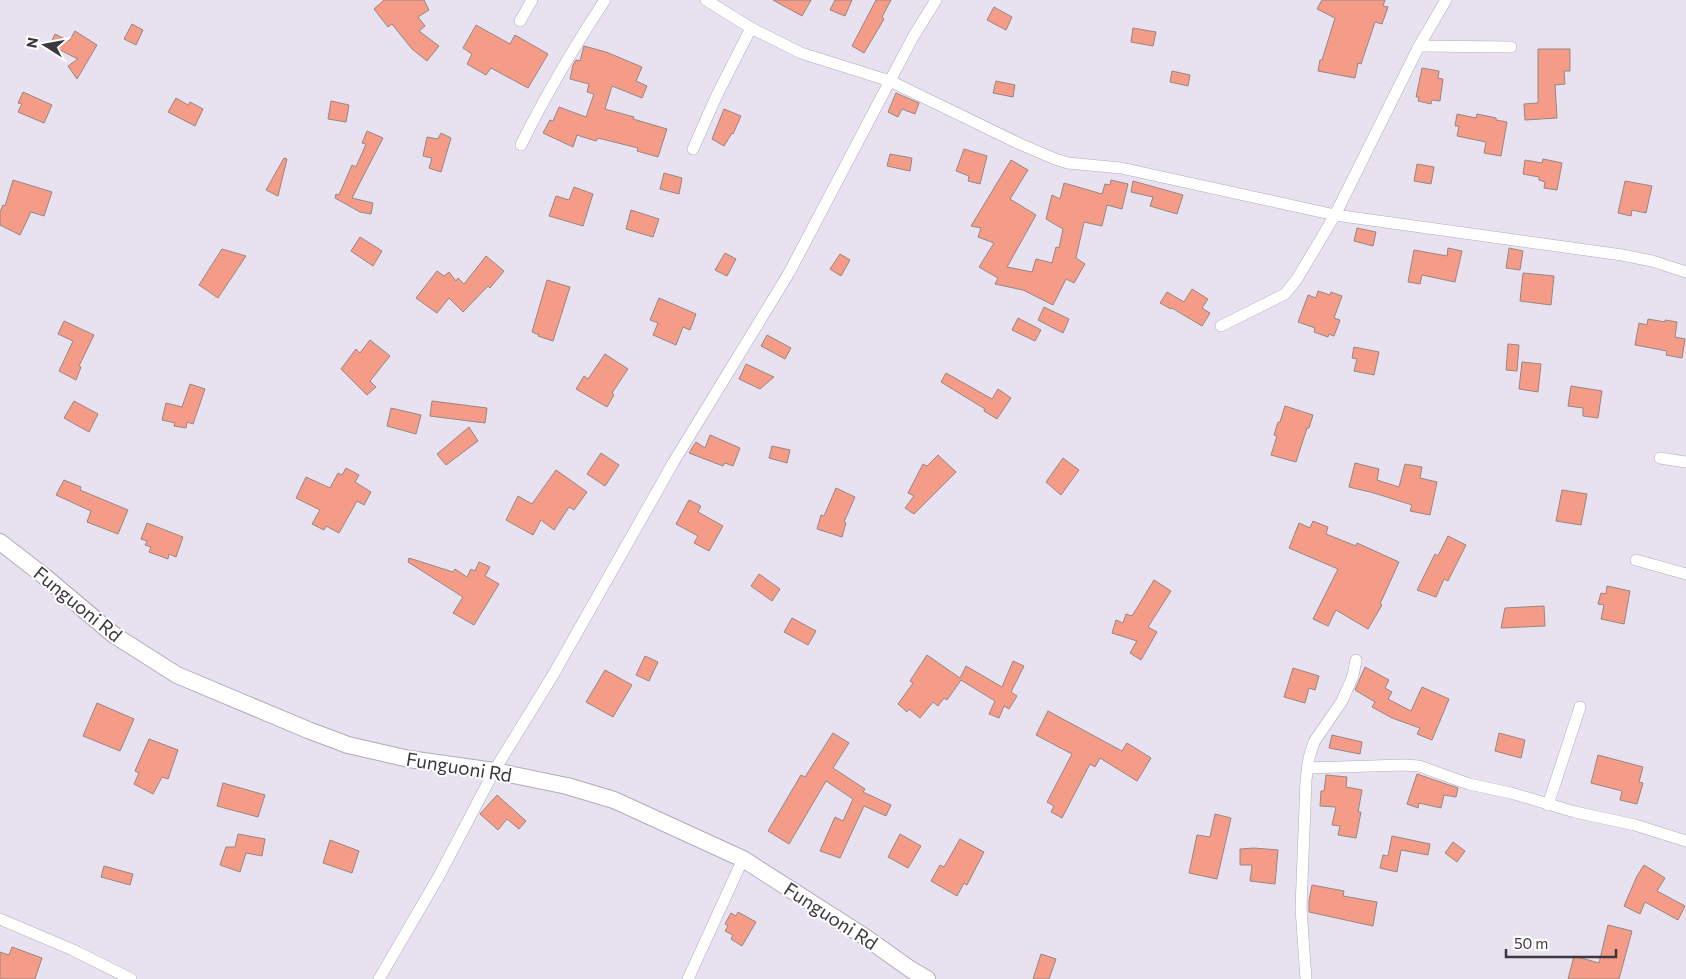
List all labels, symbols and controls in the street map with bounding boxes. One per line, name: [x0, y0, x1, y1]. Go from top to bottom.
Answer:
north arrow: [20, 20, 70, 70]
text: N: [22, 36, 41, 49]
street label: Funguoni Rd: [30, 561, 127, 646]
street label: Funguoni Rd: [404, 747, 514, 786]
street label: Funguoni Rd: [780, 877, 882, 954]
scale bar: [1506, 926, 1616, 958]
text: 50 m: [1514, 934, 1548, 952]

